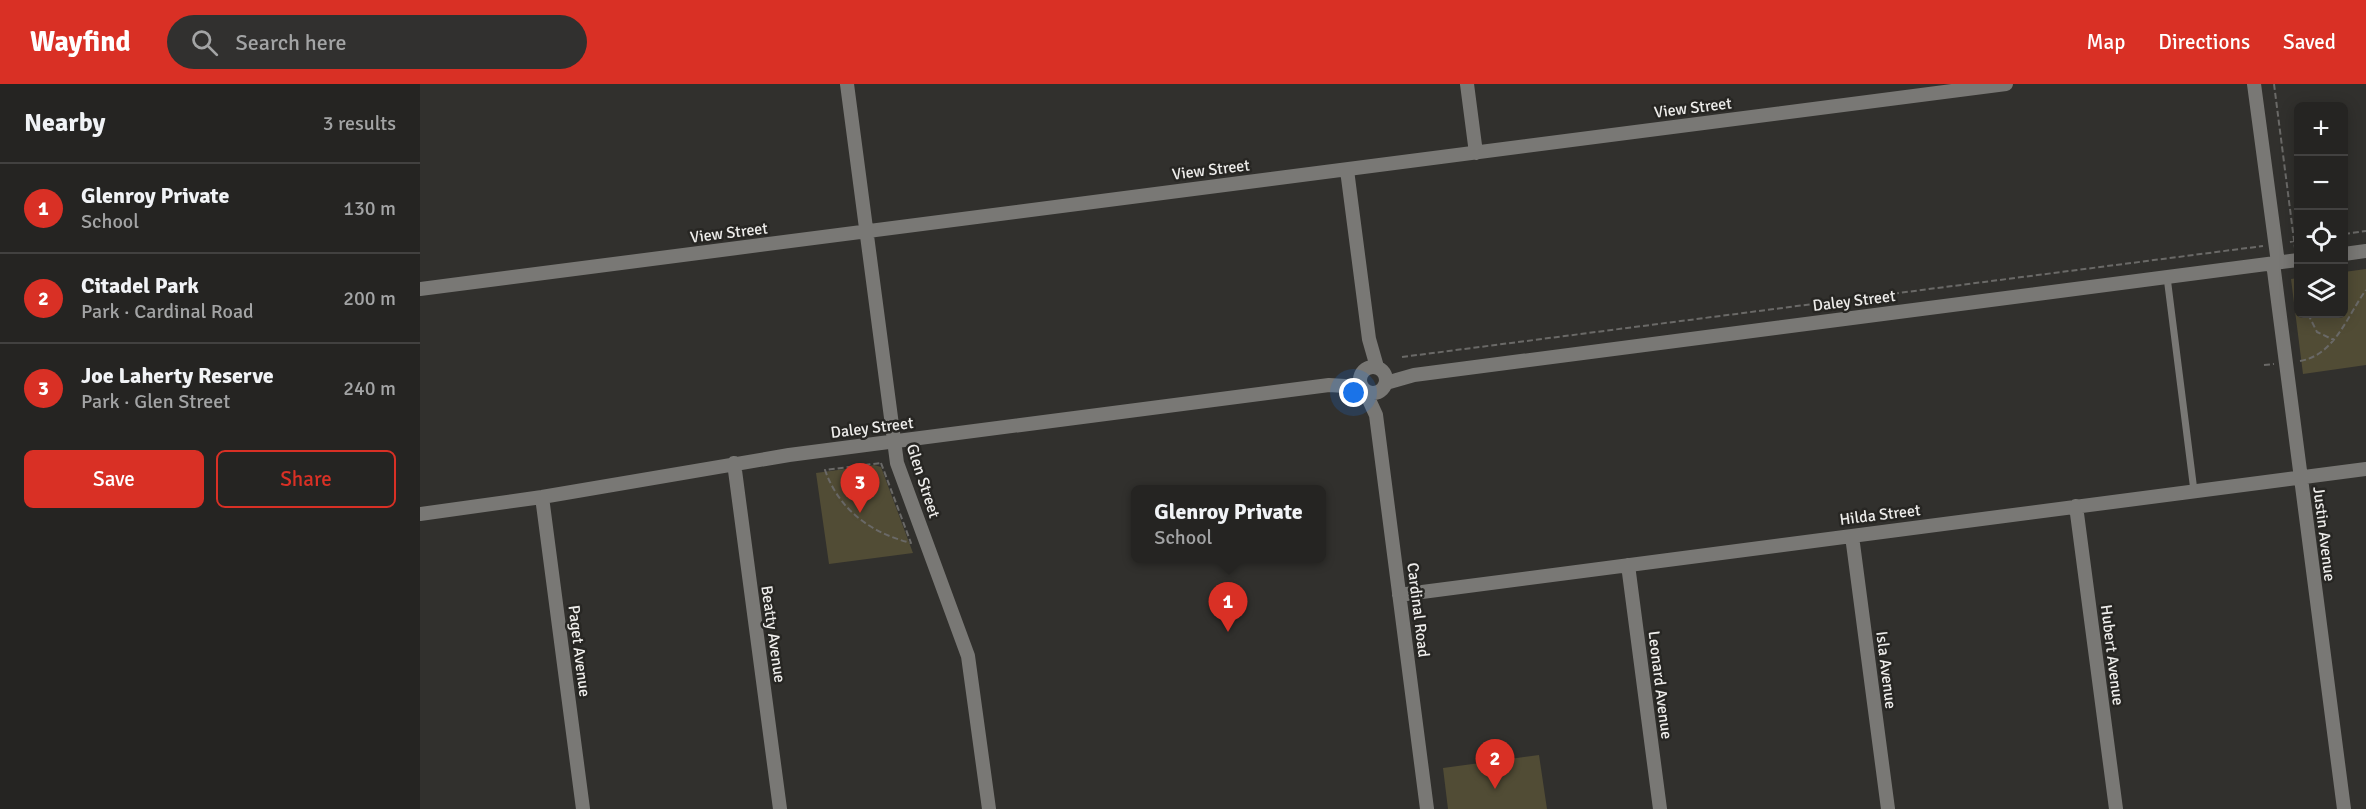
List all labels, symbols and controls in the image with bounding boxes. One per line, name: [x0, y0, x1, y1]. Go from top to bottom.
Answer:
search box: [167, 15, 587, 69]
text: Wayfind: [30, 25, 131, 59]
icon: search: [188, 26, 221, 59]
text: Search here: [236, 29, 347, 56]
text: Map: [2087, 29, 2125, 55]
text: Directions: [2158, 29, 2250, 55]
text: Saved: [2283, 29, 2336, 55]
street label: View Street: [1653, 93, 1733, 123]
map controls: [2294, 102, 2348, 318]
button: +: [2294, 102, 2348, 156]
text: Nearby: [24, 107, 105, 139]
text: 3 results: [323, 111, 396, 136]
street label: View Street: [1171, 155, 1251, 185]
button: −: [2294, 156, 2348, 210]
text: Glenroy Private: [81, 182, 229, 209]
text: 1: [38, 196, 49, 221]
text: 130 m: [343, 196, 396, 221]
text: School: [81, 209, 139, 234]
button: locate: [2294, 210, 2348, 264]
street label: View Street: [689, 218, 769, 248]
button: layers: [2294, 264, 2348, 318]
text: Citadel Park: [81, 272, 199, 299]
text: 2: [38, 286, 49, 311]
text: 200 m: [343, 286, 396, 311]
street label: Daley Street: [1811, 286, 1897, 316]
text: Park · Cardinal Road: [81, 299, 254, 324]
text: Joe Laherty Reserve: [81, 362, 274, 389]
text: 3: [38, 376, 49, 401]
text: 240 m: [343, 376, 396, 401]
your location: [1339, 378, 1368, 407]
text: Park · Glen Street: [81, 389, 230, 414]
street label: Daley Street: [829, 413, 915, 443]
street label: Glen Street: [902, 441, 944, 521]
button: Save: [24, 450, 204, 508]
button: Share: [216, 450, 396, 508]
pin: 3: [840, 464, 880, 513]
popup: [1131, 485, 1326, 563]
street label: Justin Avenue: [2308, 485, 2340, 583]
text: Glenroy Private: [1154, 498, 1303, 525]
street label: Hilda Street: [1838, 500, 1922, 530]
text: School: [1154, 525, 1212, 550]
street label: Cardinal Road: [1402, 561, 1434, 659]
pin: 1: [1208, 582, 1248, 632]
street label: Beatty Avenue: [756, 584, 790, 684]
street label: Hubert Avenue: [2096, 603, 2128, 707]
street label: Paget Avenue: [563, 604, 595, 698]
street label: Leonard Avenue: [1643, 630, 1677, 740]
street label: Isla Avenue: [1871, 630, 1901, 710]
pin: 2: [1476, 740, 1514, 789]

